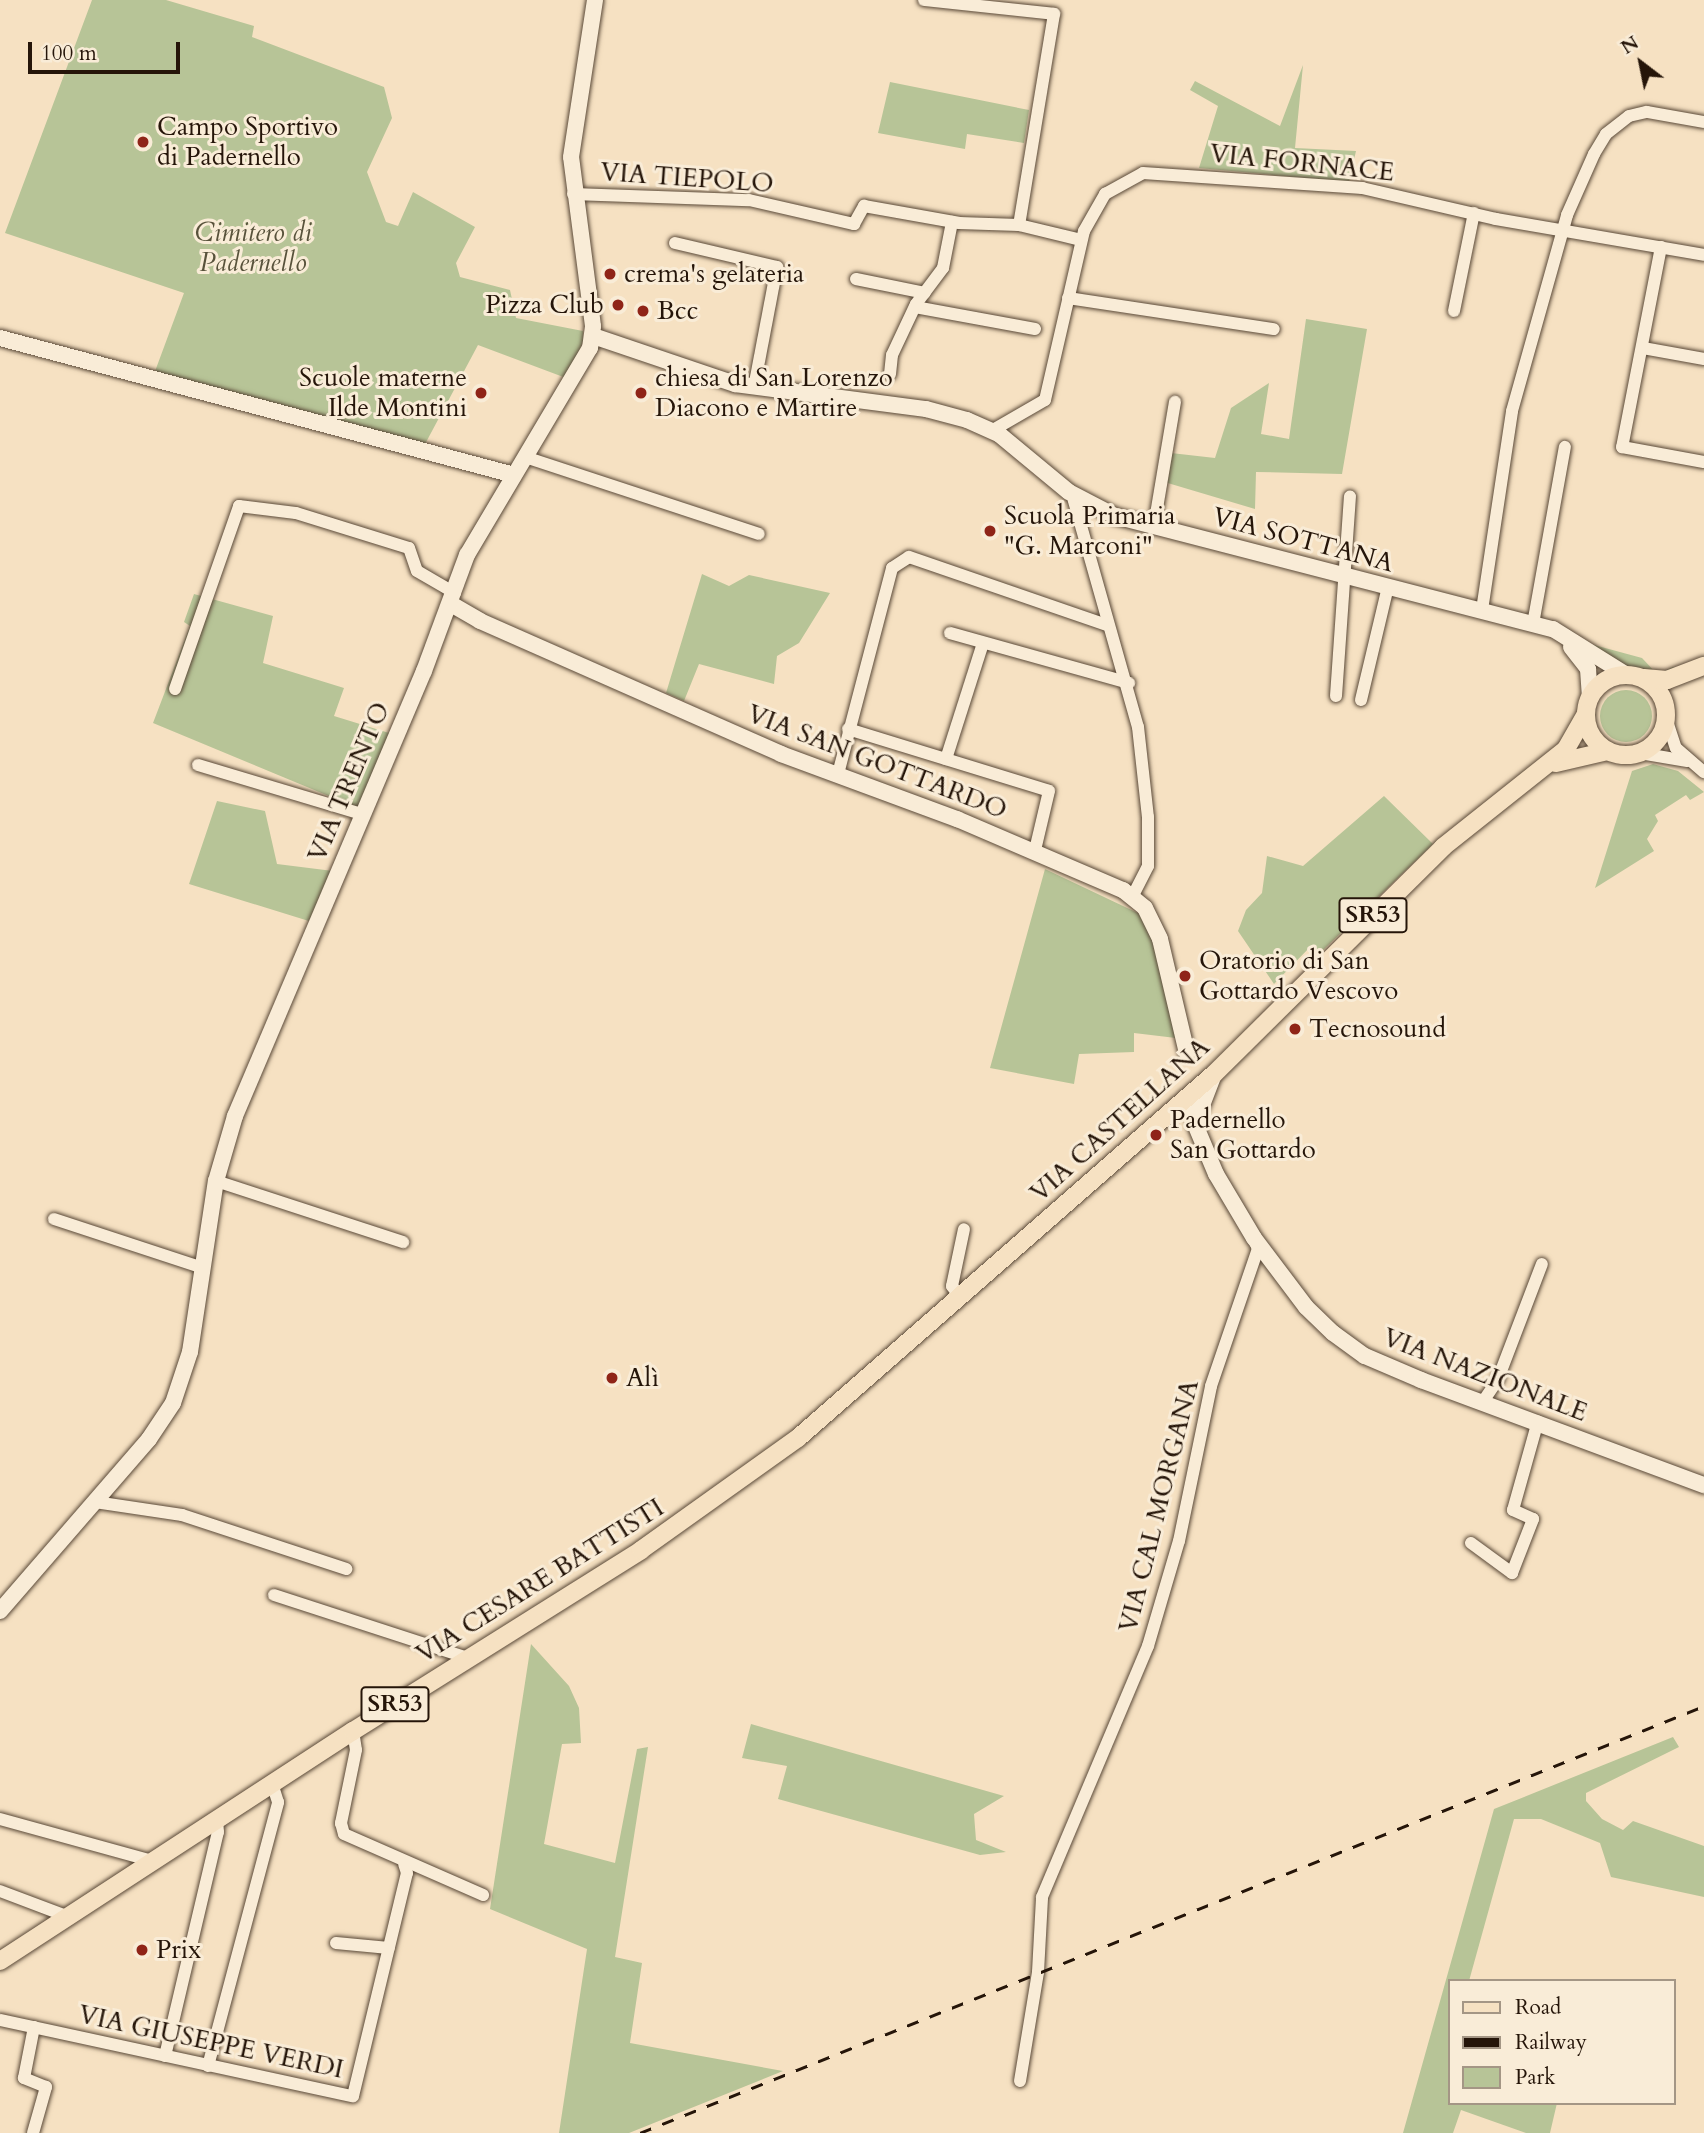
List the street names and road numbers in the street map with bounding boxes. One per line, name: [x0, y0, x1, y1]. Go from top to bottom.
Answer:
street label: VIA FORNACE: [1208, 138, 1396, 188]
street label: VIA TIEPOLO: [599, 156, 775, 200]
street label: VIA SOTTANA: [1209, 501, 1397, 579]
street label: VIA TRENTO: [301, 698, 397, 866]
street label: VIA SAN GOTTARDO: [743, 698, 1011, 826]
road number: SR53: [1338, 894, 1408, 936]
street label: VIA CASTELLANA: [1024, 1031, 1216, 1209]
street label: VIA NAZIONALE: [1378, 1322, 1592, 1428]
street label: VIA CAL MORGANA: [1113, 1376, 1205, 1636]
street label: VIA CESARE BATTISTI: [410, 1492, 670, 1670]
road number: SR53: [360, 1684, 430, 1724]
street label: VIA GIUSEPPE VERDI: [76, 1999, 346, 2085]

